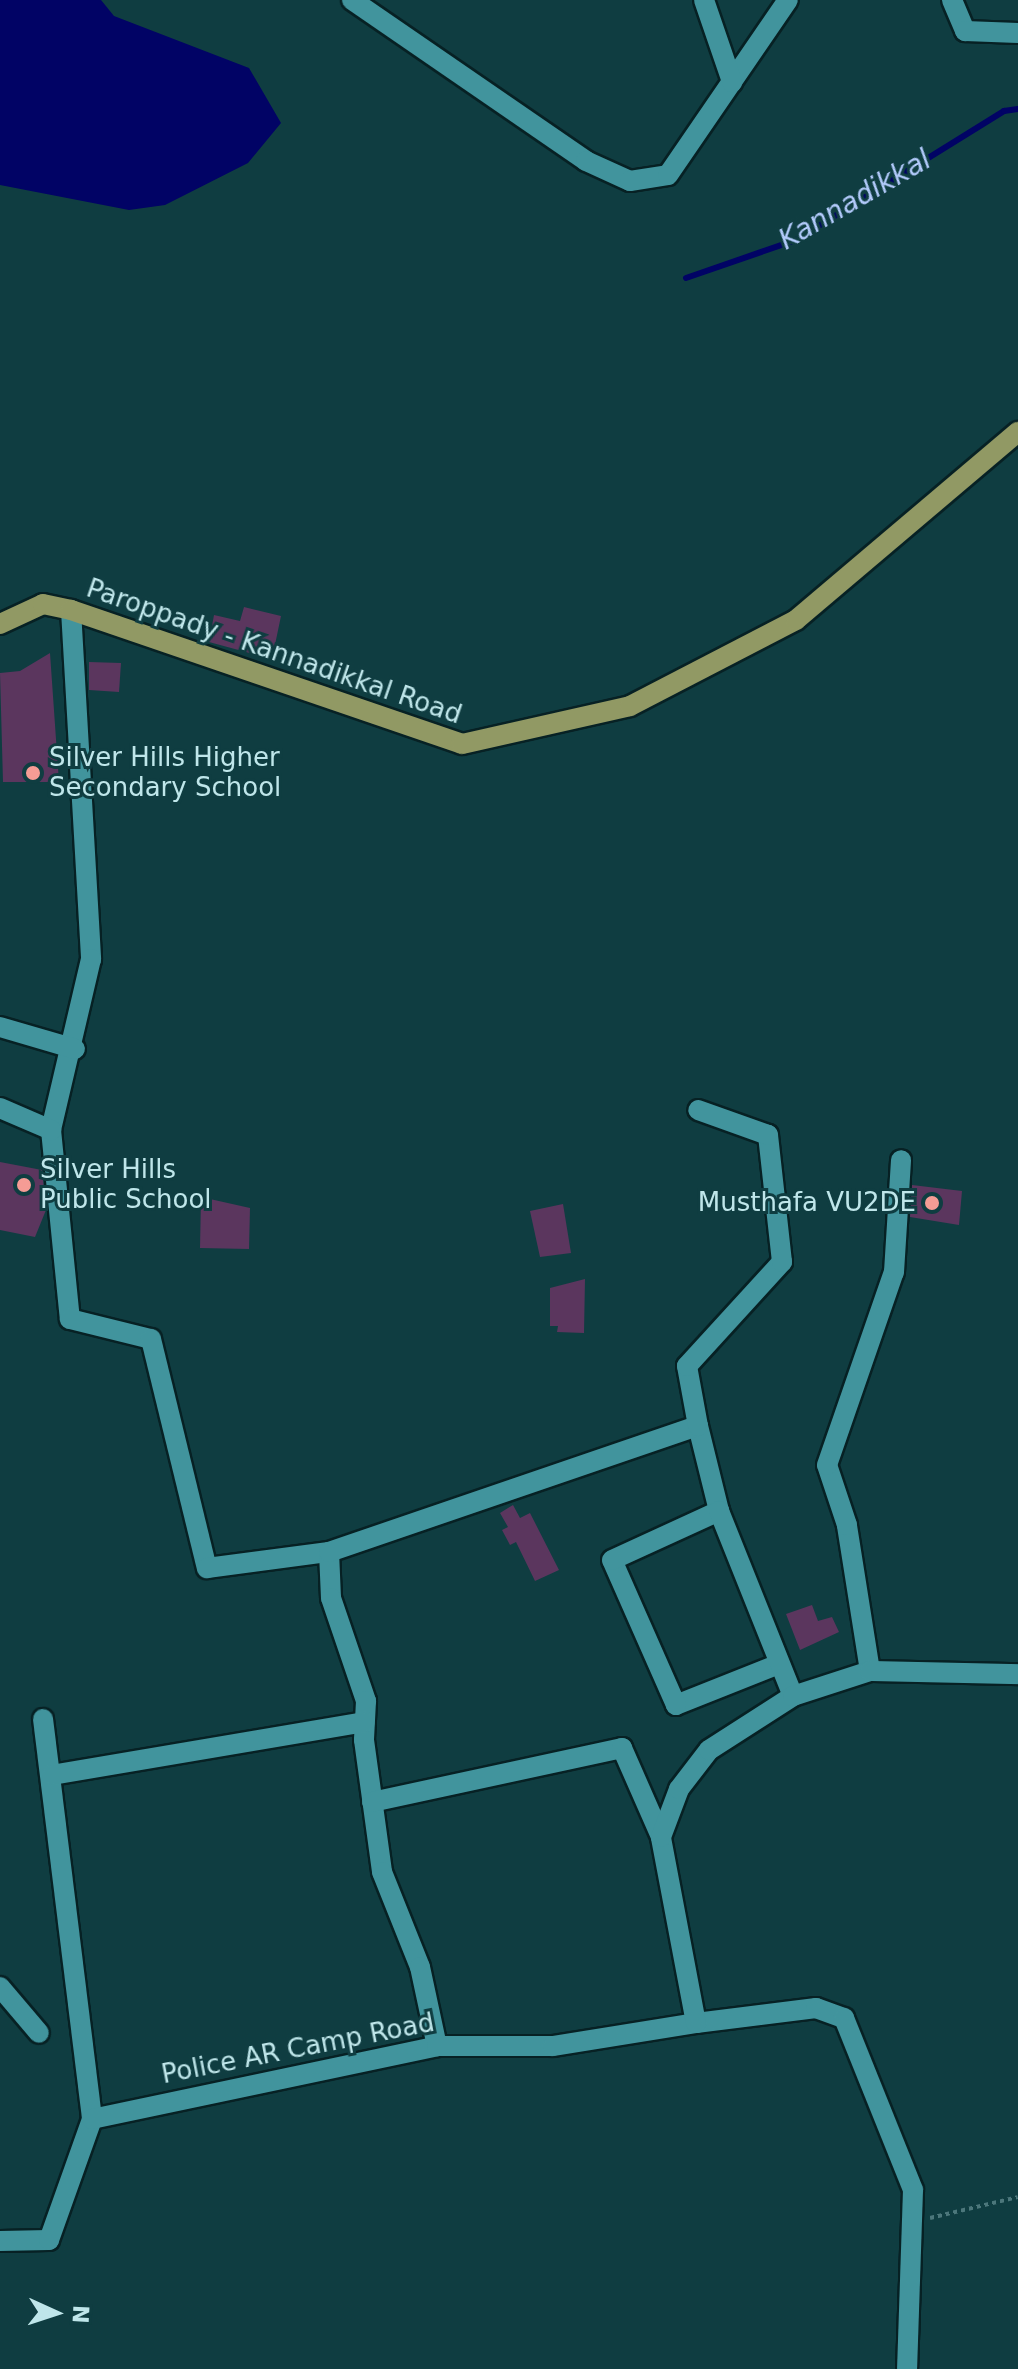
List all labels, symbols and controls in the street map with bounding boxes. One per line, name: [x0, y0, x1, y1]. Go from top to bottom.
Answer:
water label: Kannadikkal: [773, 143, 937, 257]
street label: Paroppady - Kannadikkal Road: [82, 573, 466, 731]
place label: Silver Hills Higher Secondary School: [49, 742, 281, 804]
marker: Silver Hills Higher Secondary School: [24, 764, 42, 782]
place label: Silver Hills Public School: [40, 1154, 212, 1216]
marker: Silver Hills Public School: [15, 1176, 33, 1194]
place label: Musthafa VU2DE: [698, 1187, 916, 1219]
marker: Musthafa VU2DE: [923, 1194, 941, 1212]
street label: Police AR Camp Road: [159, 2007, 437, 2091]
north arrow: [16, 2273, 96, 2353]
text: N: [68, 2304, 93, 2324]

